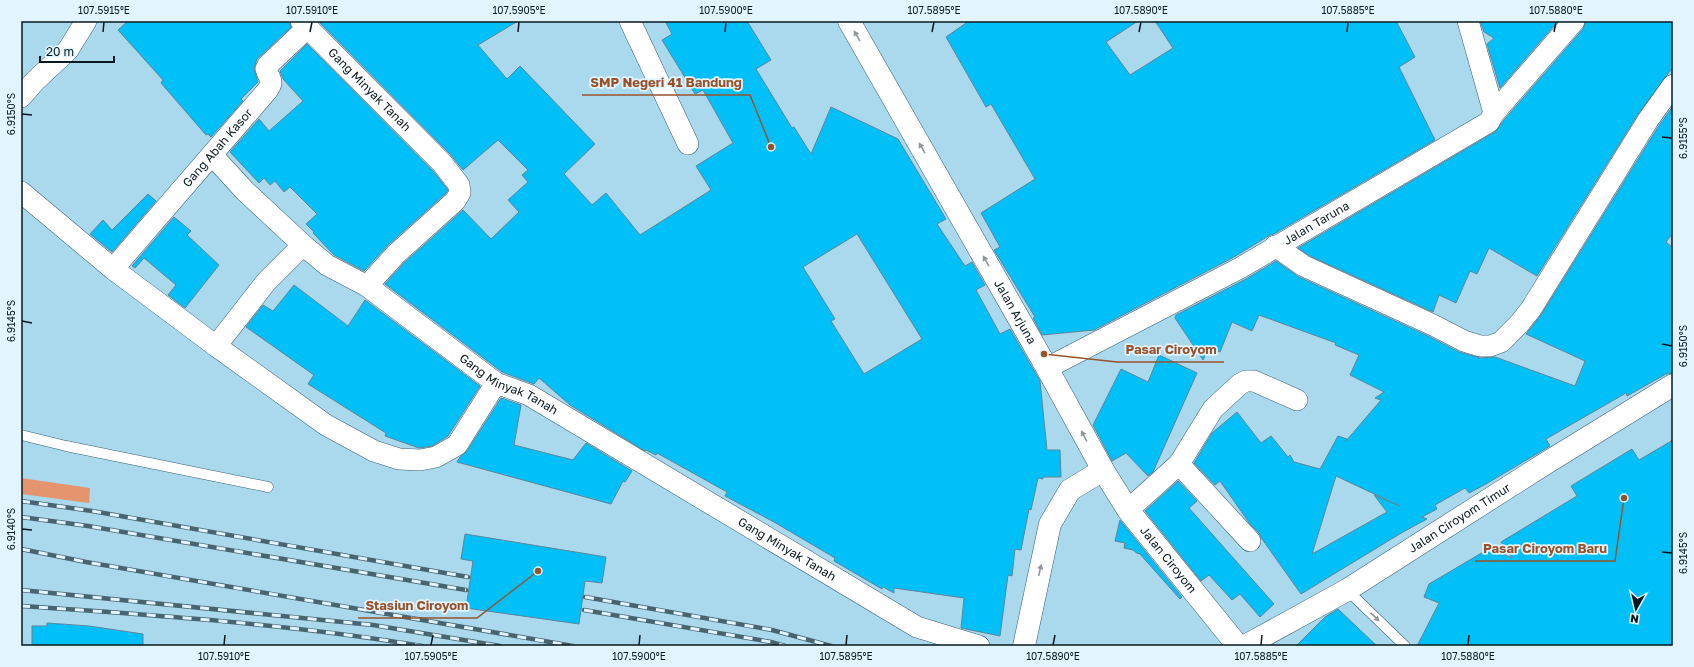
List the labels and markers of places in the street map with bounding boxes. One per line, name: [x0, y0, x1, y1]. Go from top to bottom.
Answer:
callout: SMP Negeri 41 Bandung: [582, 70, 750, 95]
callout: Pasar Ciroyom: [1117, 337, 1224, 362]
callout: Pasar Ciroyom Baru: [1475, 536, 1615, 561]
callout: Stasiun Ciroyom: [358, 593, 477, 618]

